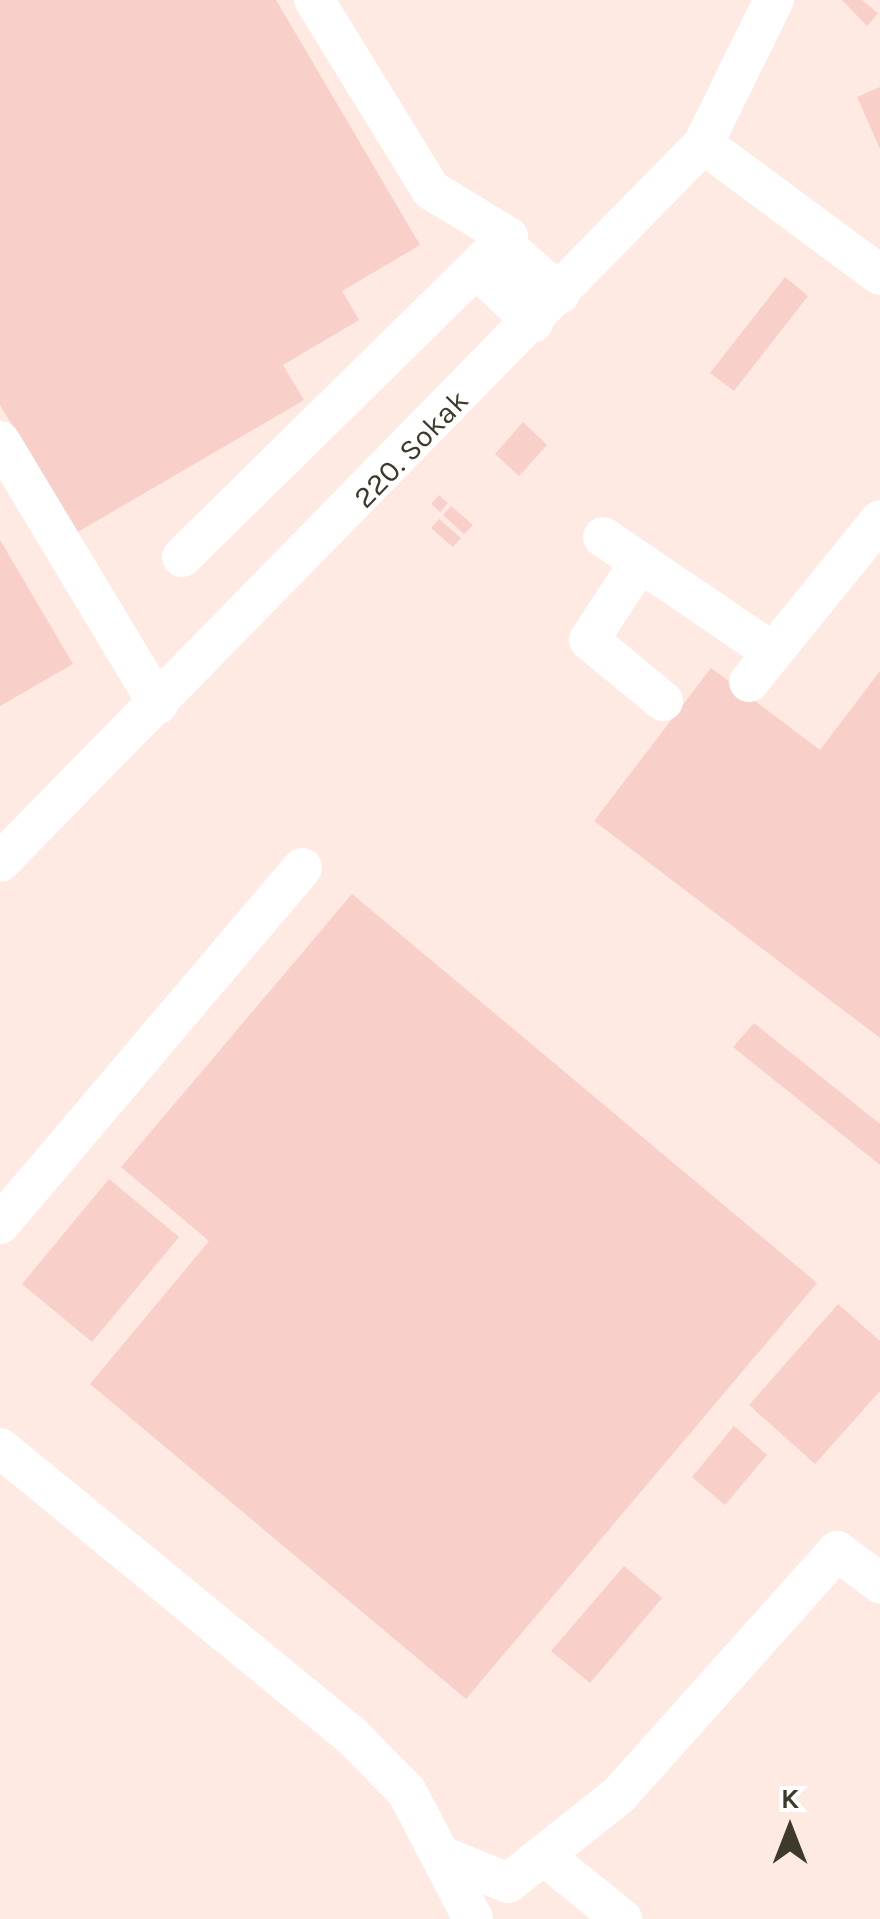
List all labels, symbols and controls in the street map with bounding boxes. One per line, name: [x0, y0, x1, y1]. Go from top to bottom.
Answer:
street label: 220. Sokak: [346, 383, 476, 515]
north arrow: [740, 1779, 840, 1879]
text: K: [781, 1782, 799, 1815]

